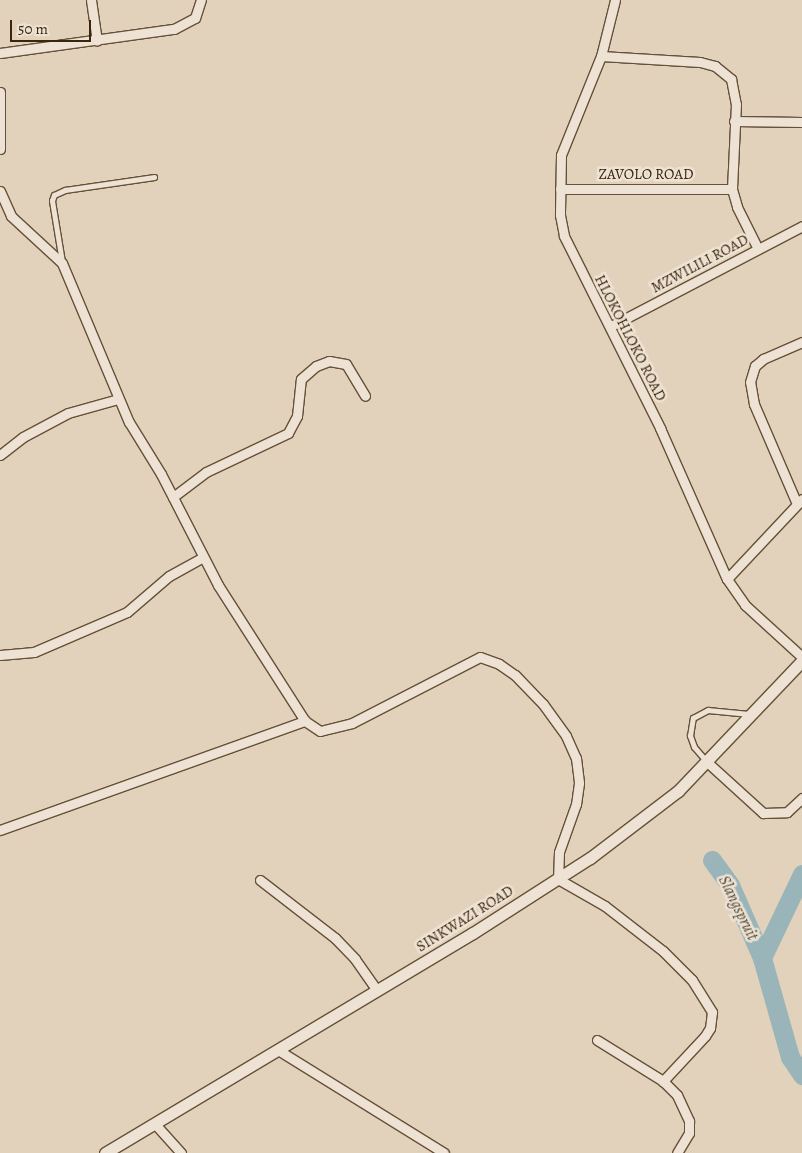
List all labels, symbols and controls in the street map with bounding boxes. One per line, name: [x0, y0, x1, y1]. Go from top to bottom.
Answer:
scale bar: [12, 10, 94, 42]
text: 50 m: [18, 19, 48, 39]
street label: ZAVOLO ROAD: [598, 166, 694, 184]
street label: MZWILILI ROAD: [648, 231, 752, 297]
street label: HLOKOHLOKO ROAD: [590, 272, 670, 404]
water label: Slangspruit: [714, 873, 762, 943]
street label: SINKWAZI ROAD: [413, 882, 517, 956]

